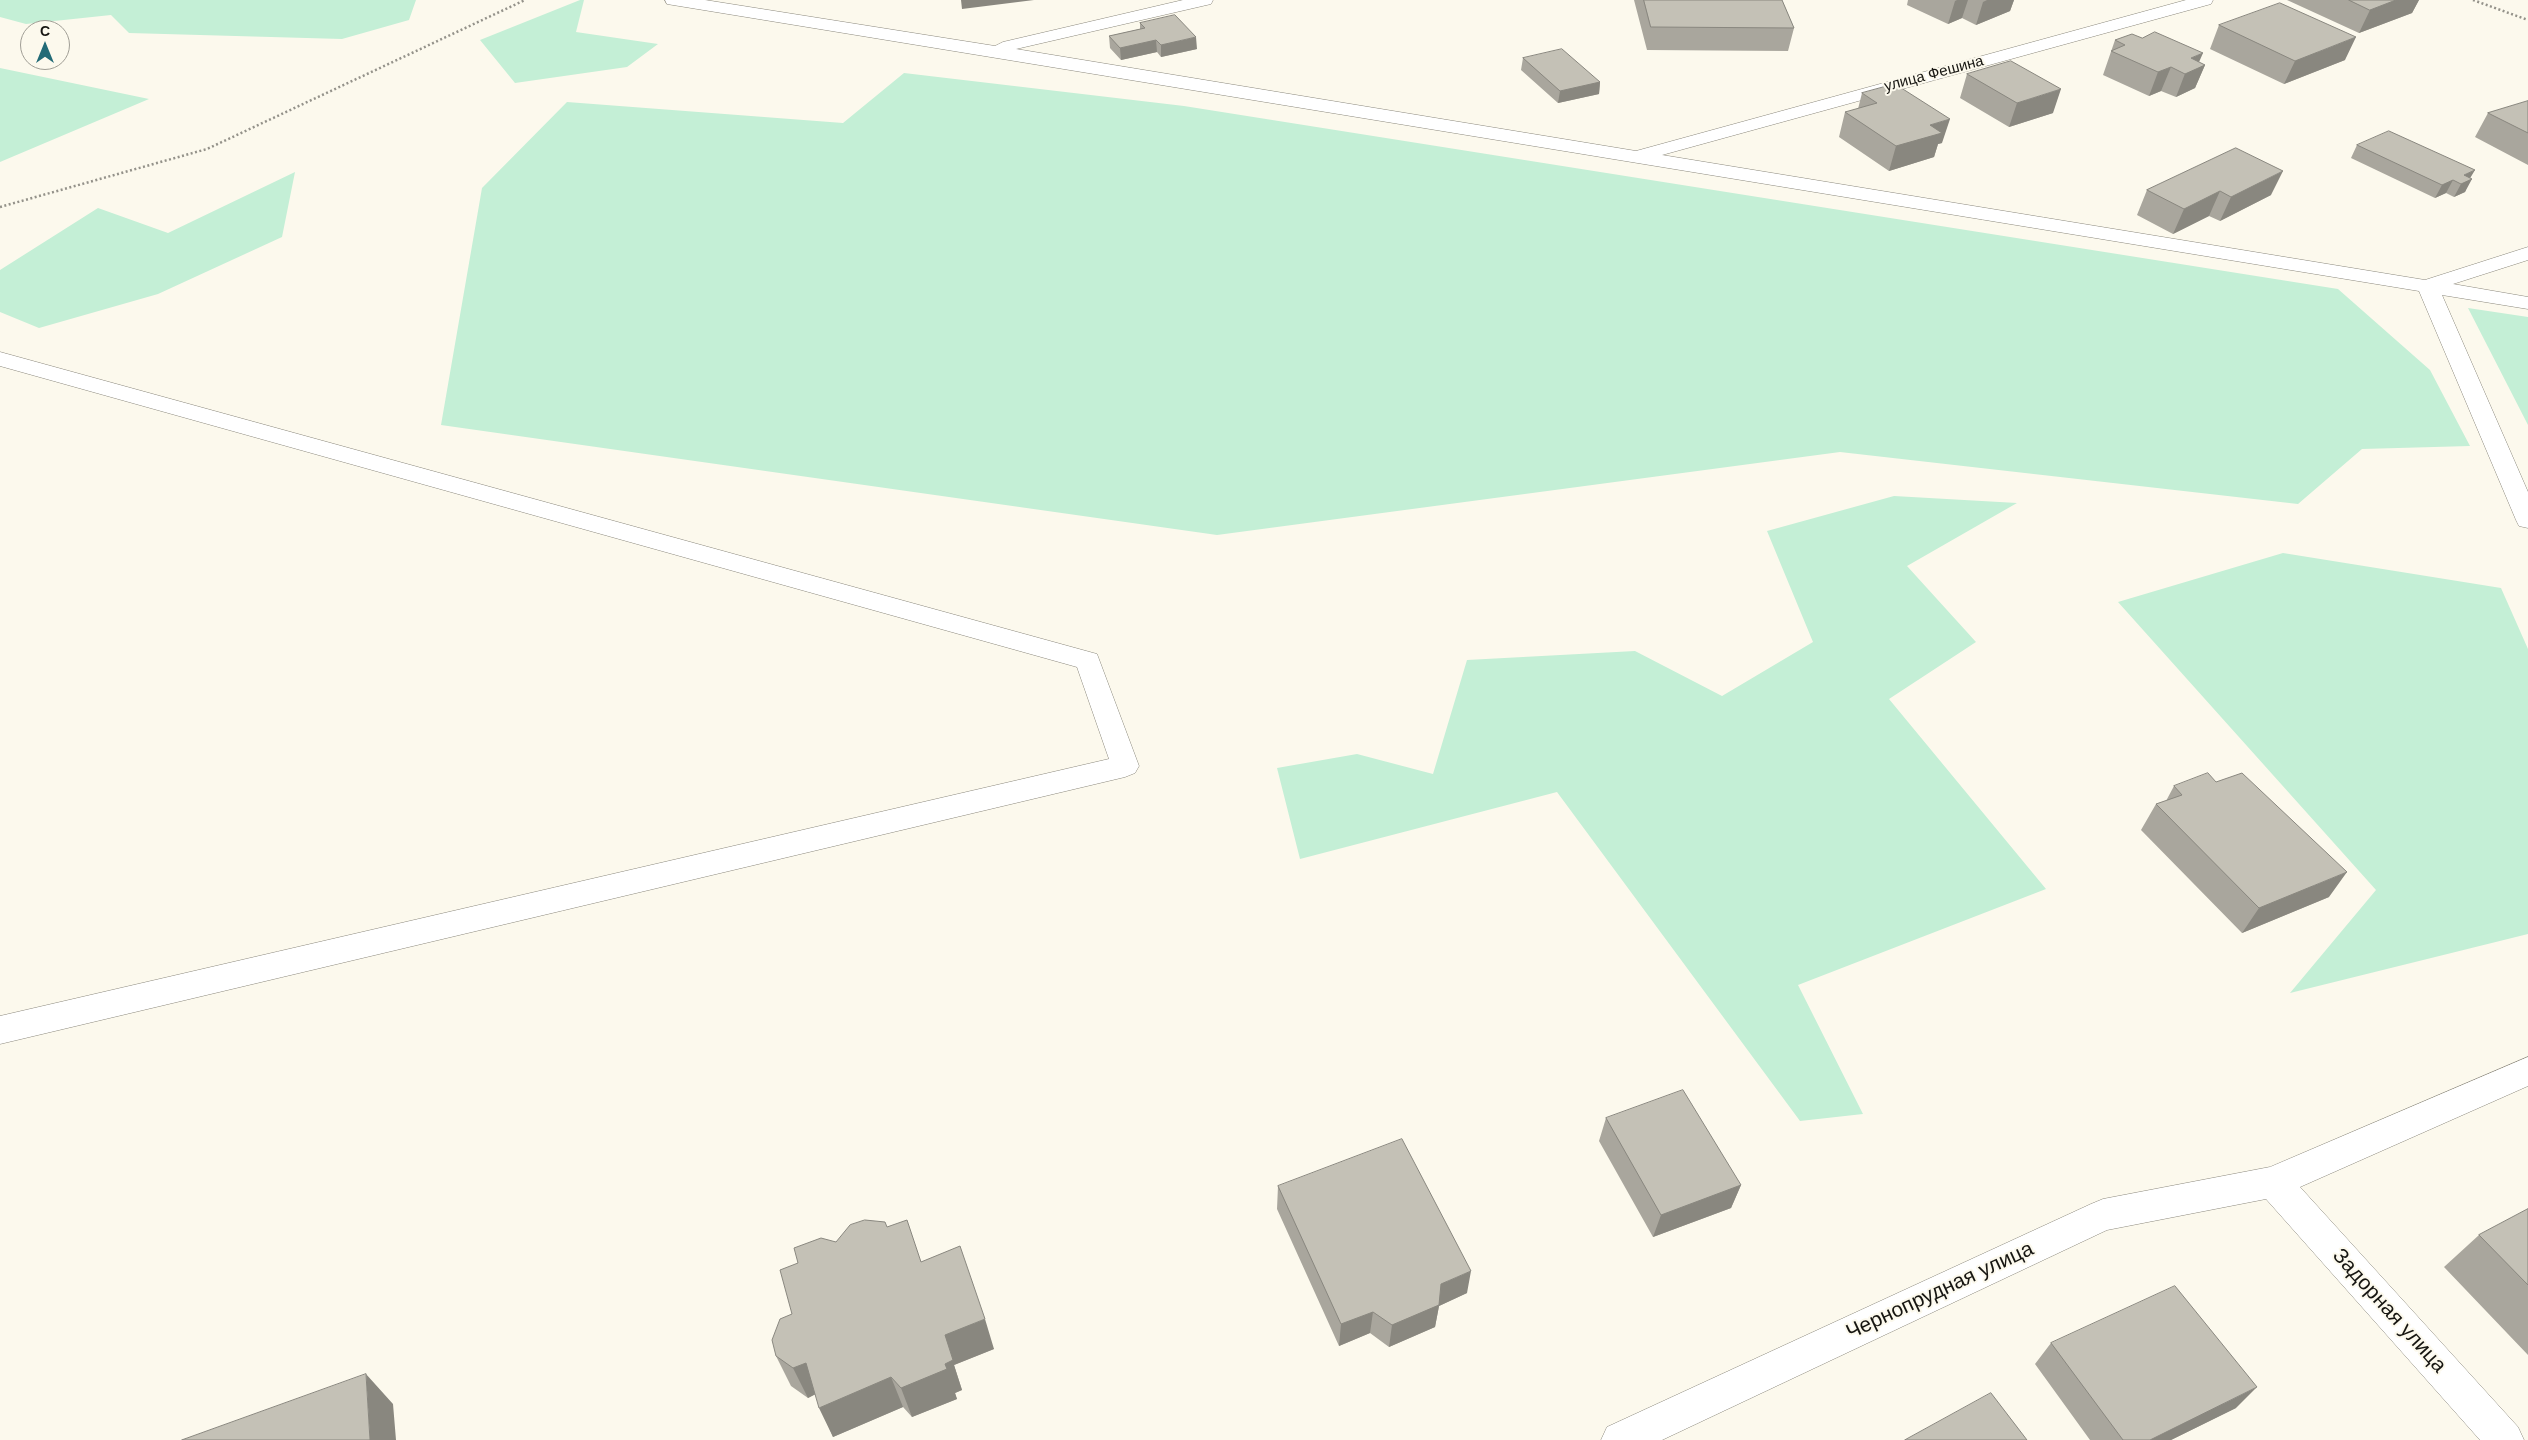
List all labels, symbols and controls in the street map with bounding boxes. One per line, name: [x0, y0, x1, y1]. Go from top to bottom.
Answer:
north arrow: [20, 20, 70, 70]
text: С: [40, 23, 50, 39]
street label: улица Фешина: [1882, 52, 1986, 96]
street label: Чернопрудная улица: [1842, 1237, 2038, 1345]
street label: Задорная улица: [2327, 1244, 2451, 1378]

